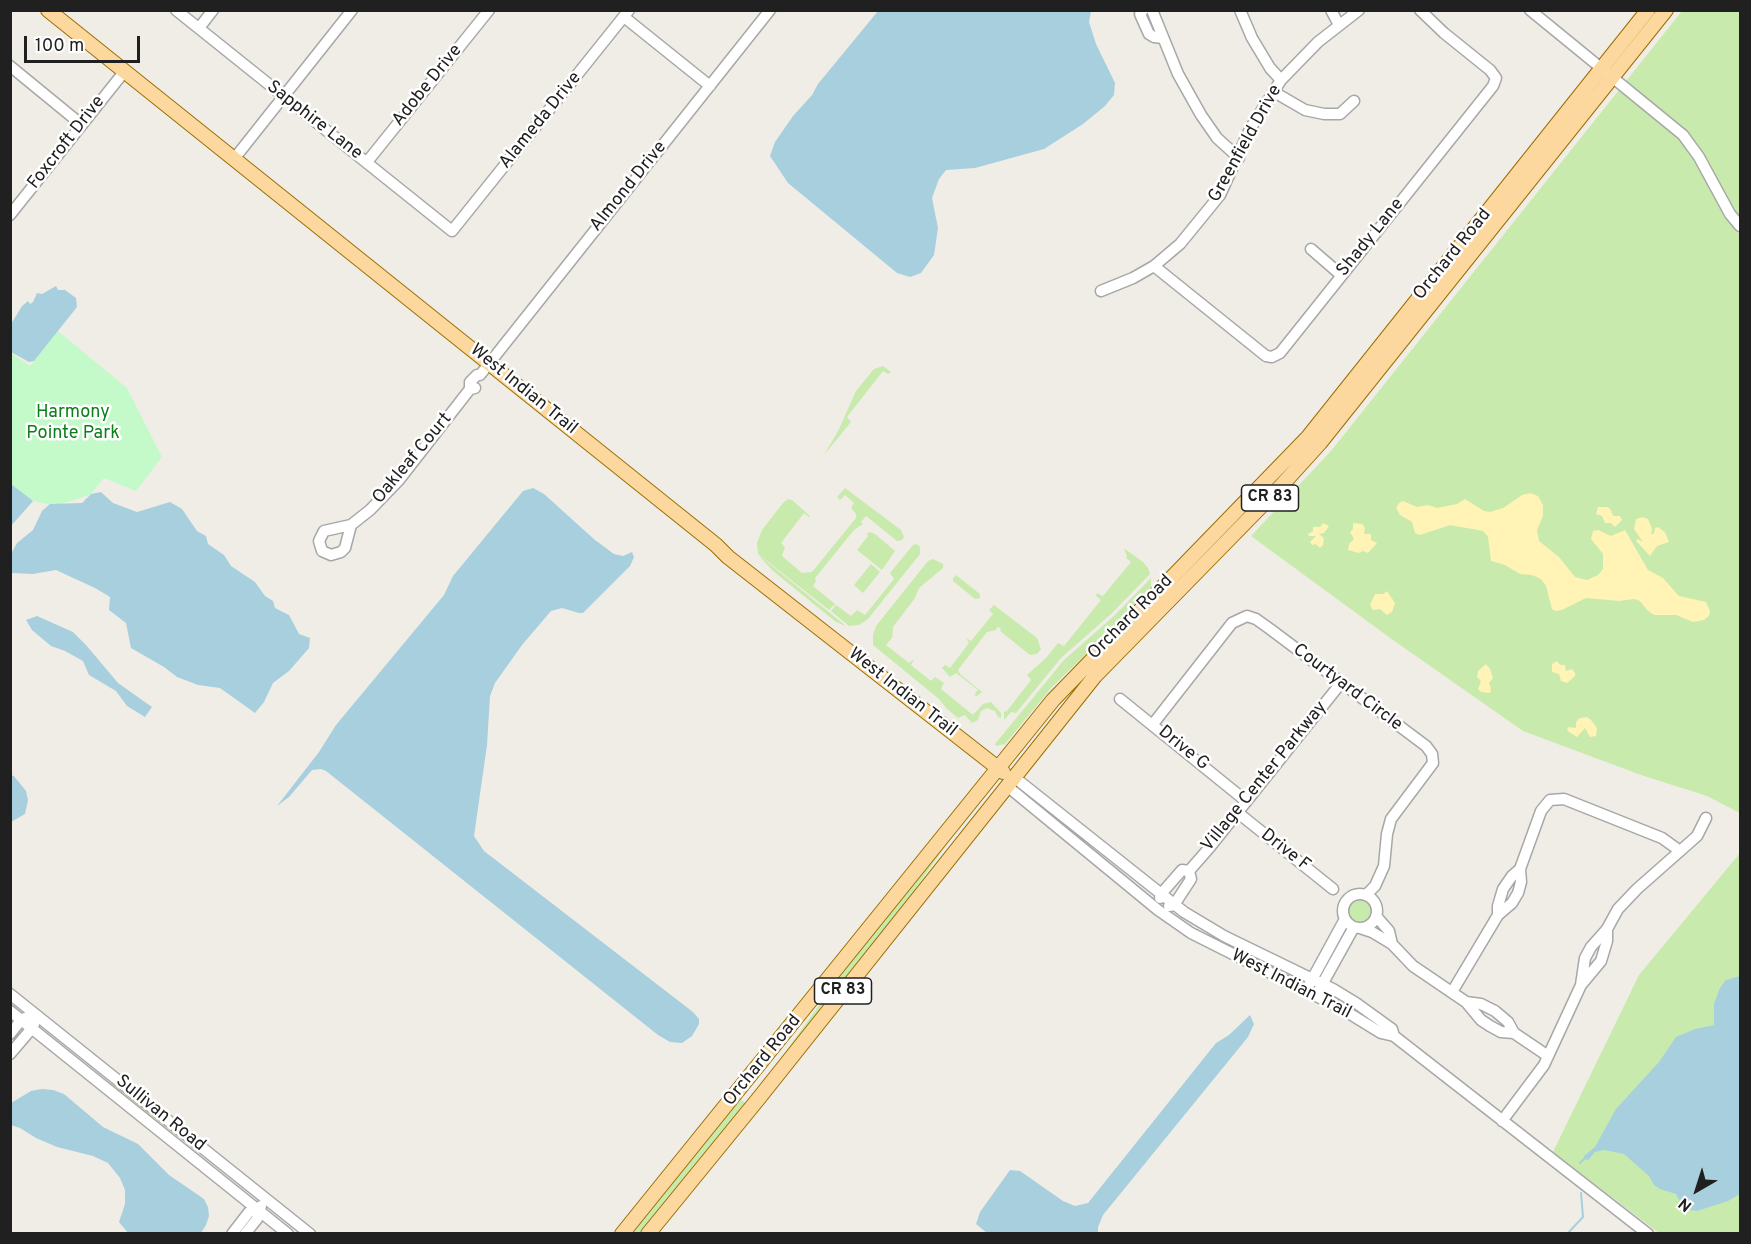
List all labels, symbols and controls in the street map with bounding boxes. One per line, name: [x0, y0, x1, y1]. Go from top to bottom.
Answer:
scale bar: [27, 24, 142, 62]
text: 100 m: [35, 35, 84, 58]
street label: Adobe Drive: [388, 41, 468, 131]
street label: Alameda Drive: [495, 68, 587, 174]
street label: Sapphire Lane: [262, 77, 366, 165]
street label: Greenfield Drive: [1205, 82, 1287, 206]
street label: Foxcroft Drive: [24, 92, 110, 194]
street label: Almond Drive: [586, 138, 672, 236]
street label: Shady Lane: [1333, 194, 1409, 282]
street label: Orchard Road: [1410, 205, 1496, 305]
street label: West Indian Trail: [465, 340, 581, 440]
park label: Harmony Pointe Park: [26, 402, 120, 444]
street label: Oakleaf Court: [369, 409, 457, 509]
road number: CR 83: [1242, 485, 1298, 511]
street label: Orchard Road: [1084, 571, 1178, 665]
street label: Courtyard Circle: [1288, 640, 1406, 736]
street label: West Indian Trail: [843, 644, 961, 742]
street label: Village Center Parkway: [1198, 697, 1332, 857]
street label: Drive G: [1153, 722, 1213, 776]
street label: Drive F: [1256, 825, 1314, 877]
street label: West Indian Trail: [1227, 945, 1355, 1025]
road number: CR 83: [814, 978, 872, 1004]
street label: Orchard Road: [720, 1011, 806, 1111]
street label: Sullivan Road: [111, 1071, 209, 1157]
north arrow: [1667, 1160, 1727, 1220]
text: N: [1675, 1193, 1696, 1215]

